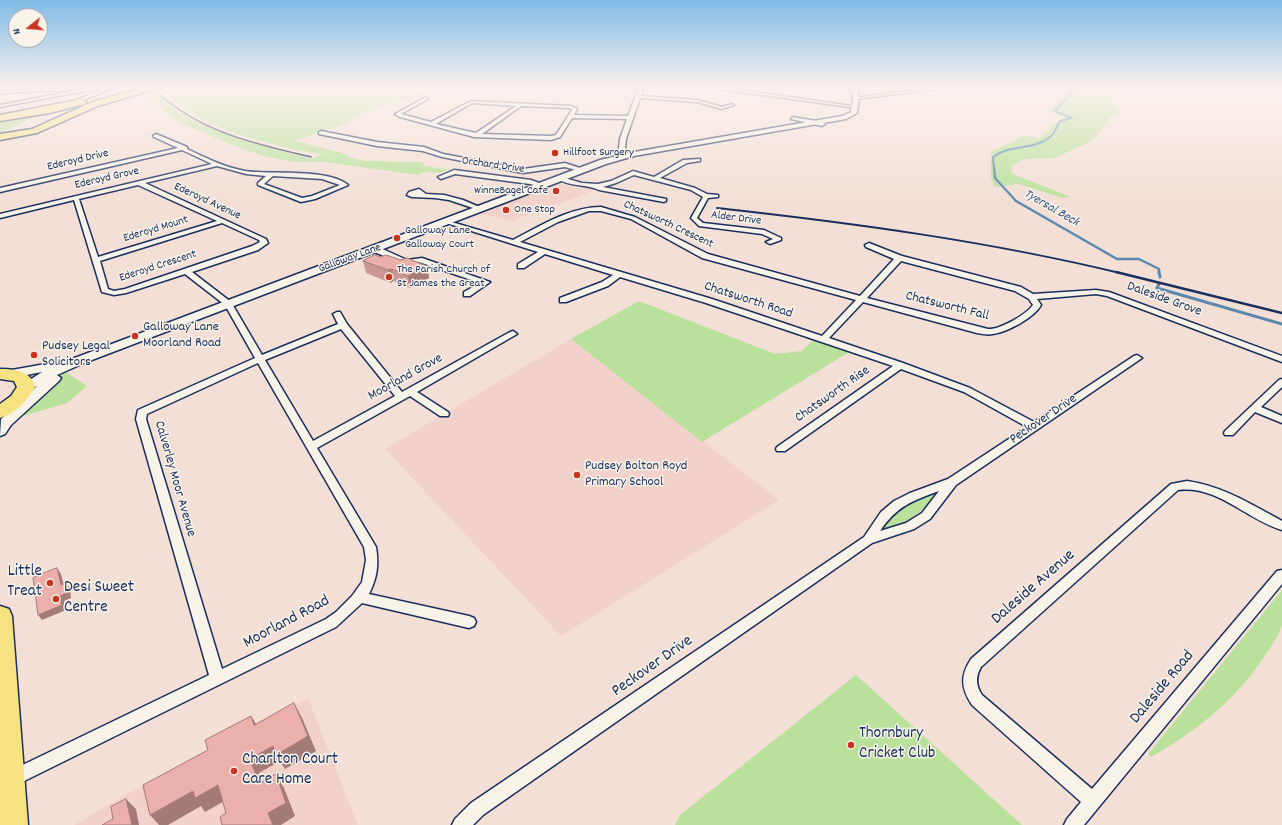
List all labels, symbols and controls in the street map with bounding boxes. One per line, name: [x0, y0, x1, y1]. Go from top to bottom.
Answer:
north arrow: [8, 8, 48, 48]
text: N: [9, 26, 26, 36]
place label: Hillfoot Surgery: [563, 146, 634, 160]
street label: Ederoyd Drive: [46, 147, 110, 175]
marker: Hillfoot Surgery: [550, 148, 560, 158]
street label: Orchard Drive: [461, 154, 525, 178]
street label: Ederoyd Grove: [73, 165, 141, 193]
street label: Ederoyd Avenue: [171, 180, 243, 224]
place label: WinneBagel Cafe: [474, 184, 548, 198]
marker: WinneBagel Cafe: [551, 186, 561, 196]
water label: Tyersal Beck: [1021, 187, 1081, 231]
street label: Chatsworth Crescent: [621, 198, 715, 252]
place label: One Stop: [514, 203, 555, 217]
marker: One Stop: [501, 205, 511, 215]
street label: Alder Drive: [710, 209, 762, 229]
street label: Ederoyd Mount: [122, 213, 190, 247]
place label: Galloway Lane Galloway Court: [405, 224, 474, 252]
marker: Galloway Lane Galloway Court: [392, 233, 402, 243]
street label: Galloway Lane: [317, 241, 383, 277]
street label: Ederoyd Crescent: [118, 248, 198, 286]
place label: The Parish Church of St James the Great: [397, 263, 490, 291]
marker: The Parish Church of St James the Great: [384, 272, 394, 282]
street label: Chatsworth Road: [701, 279, 795, 323]
street label: Daleside Grove: [1124, 279, 1204, 321]
street label: Chatsworth Fall: [903, 288, 991, 326]
place label: Galloway Lane Moorland Road: [143, 320, 221, 352]
marker: Galloway Lane Moorland Road: [130, 331, 140, 341]
place label: Pudsey Legal Solicitors: [42, 339, 110, 372]
marker: Pudsey Legal Solicitors: [29, 350, 39, 360]
street label: Moorland Grove: [366, 351, 446, 405]
street label: Chatsworth Rise: [792, 363, 874, 427]
street label: Peckover Drive: [1007, 391, 1081, 449]
street label: Calverley Moor Avenue: [149, 419, 199, 539]
place label: Pudsey Bolton Royd Primary School: [585, 459, 687, 492]
marker: Pudsey Bolton Royd Primary School: [572, 470, 582, 480]
street label: Daleside Avenue: [988, 546, 1080, 630]
place label: Little Treat: [7, 563, 42, 603]
marker: Little Treat: [45, 578, 55, 588]
place label: Desi Sweet Centre: [64, 579, 134, 619]
street label: Moorland Road: [240, 592, 334, 654]
marker: Desi Sweet Centre: [51, 594, 61, 604]
street label: Peckover Drive: [609, 632, 697, 702]
street label: Daleside Road: [1126, 647, 1200, 729]
place label: Thornbury Cricket Club: [859, 725, 935, 765]
marker: Thornbury Cricket Club: [846, 740, 856, 750]
place label: Charlton Court Care Home: [242, 751, 338, 791]
marker: Charlton Court Care Home: [229, 766, 239, 776]

